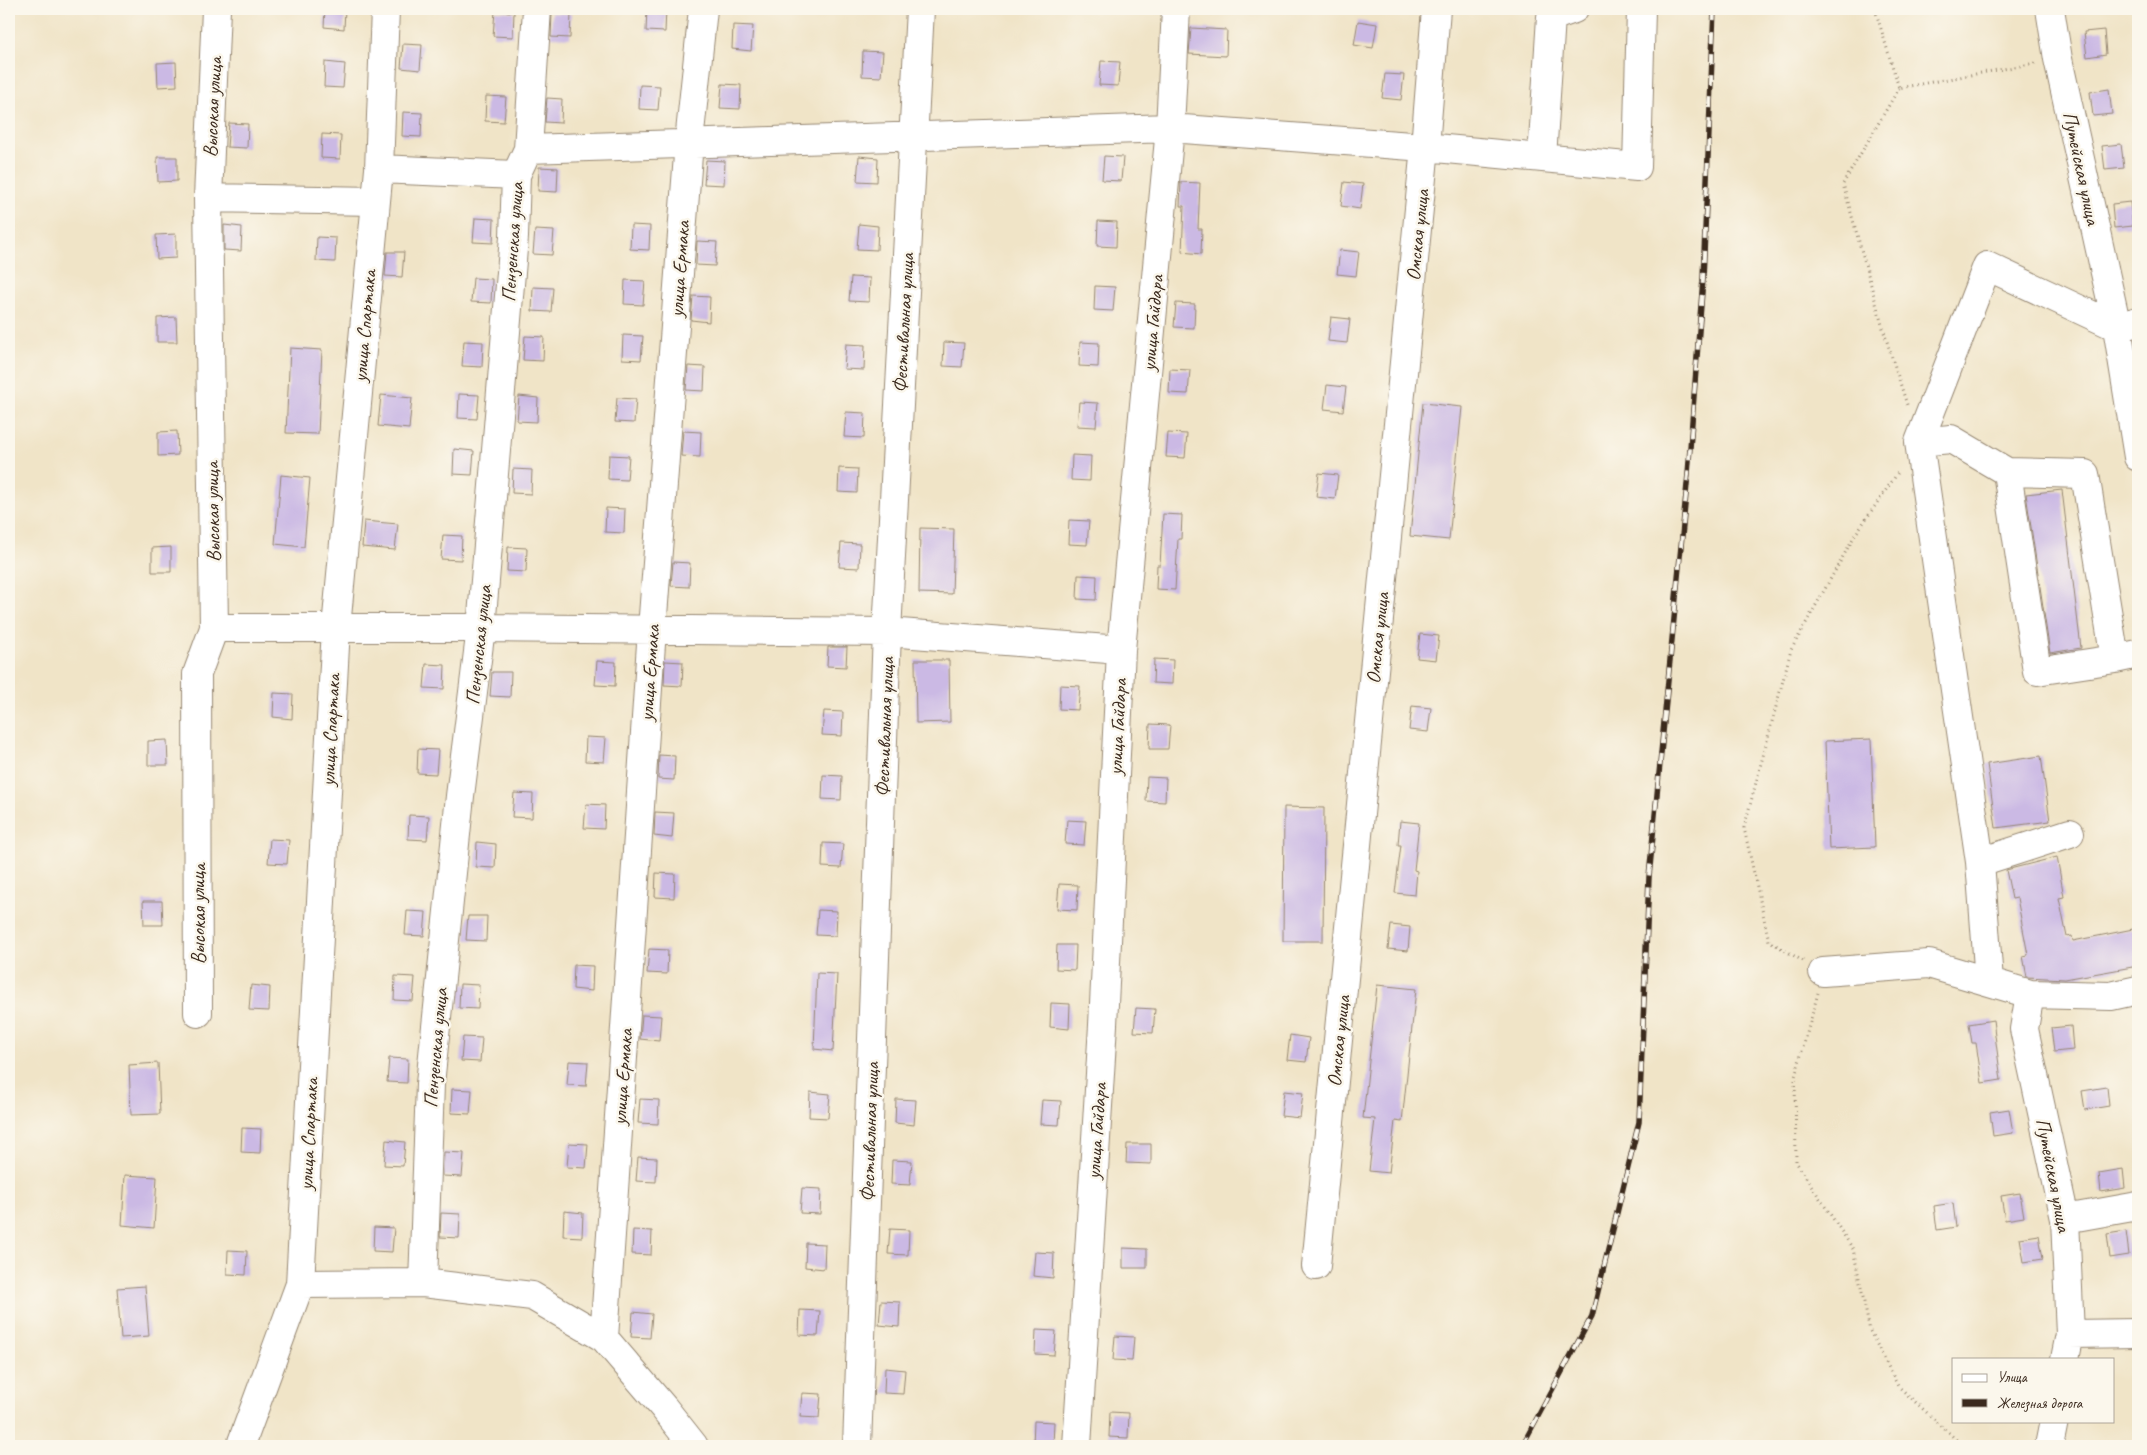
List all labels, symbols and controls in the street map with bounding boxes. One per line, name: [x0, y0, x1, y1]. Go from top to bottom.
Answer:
street label: Высокая улица: [197, 54, 228, 158]
street label: Путейская улица: [2057, 109, 2106, 229]
street label: Пензенская улица: [496, 180, 529, 303]
street label: Омская улица: [1400, 186, 1435, 282]
street label: улица Ермака: [664, 218, 695, 319]
street label: Фестивальная улица: [887, 251, 920, 393]
street label: улица Спартака: [347, 267, 382, 384]
street label: улица Гайдара: [1136, 272, 1169, 373]
street label: Высокая улица: [199, 460, 226, 562]
street label: Пензенская улица: [460, 583, 497, 706]
street label: Омская улица: [1360, 589, 1395, 685]
street label: улица Ермака: [634, 622, 665, 723]
street label: Фестивальная улица: [870, 655, 899, 797]
street label: улица Спартака: [315, 671, 346, 788]
street label: улица Гайдара: [1102, 676, 1133, 777]
street label: Высокая улица: [186, 862, 211, 964]
street label: Пензенская улица: [418, 986, 453, 1109]
street label: Омская улица: [1321, 992, 1356, 1088]
street label: улица Ермака: [607, 1026, 638, 1127]
street label: Фестивальная улица: [855, 1060, 884, 1202]
street label: улица Спартака: [293, 1075, 324, 1192]
street label: улица Гайдара: [1081, 1080, 1112, 1181]
street label: Путейская улица: [2030, 1116, 2077, 1236]
legend: [1952, 1358, 2114, 1422]
text: Улица: [1997, 1368, 2028, 1387]
text: Железная дорога: [1997, 1394, 2084, 1413]

